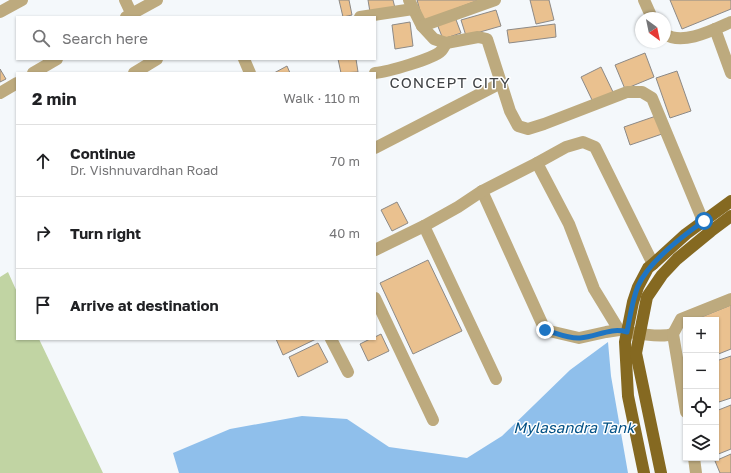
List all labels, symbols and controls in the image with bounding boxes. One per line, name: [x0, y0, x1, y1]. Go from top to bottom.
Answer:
north arrow: [635, 12, 671, 48]
search box: [16, 16, 376, 60]
icon: search: [30, 27, 52, 49]
text: Search here: [62, 29, 148, 47]
district label: CONCEPT CITY: [389, 73, 511, 91]
text: 2 min: [32, 88, 76, 109]
text: Walk · 110 m: [283, 90, 360, 106]
text: Continue: [70, 144, 136, 162]
icon: ahead: [32, 150, 54, 172]
text: 70 m: [330, 153, 360, 169]
text: Dr. Vishnuvardhan Road: [70, 162, 218, 178]
route start: [695, 212, 713, 230]
icon: right: [32, 222, 54, 244]
text: Turn right: [70, 224, 141, 242]
text: 40 m: [329, 225, 360, 241]
icon: arrive: [32, 294, 54, 316]
text: Arrive at destination: [70, 296, 219, 314]
map controls: [683, 317, 719, 461]
button: +: [683, 317, 719, 353]
route end: [536, 321, 554, 339]
button: −: [683, 353, 719, 389]
button: locate: [683, 389, 719, 425]
water label: Mylasandra Tank: [513, 418, 636, 437]
button: layers: [683, 425, 719, 461]

